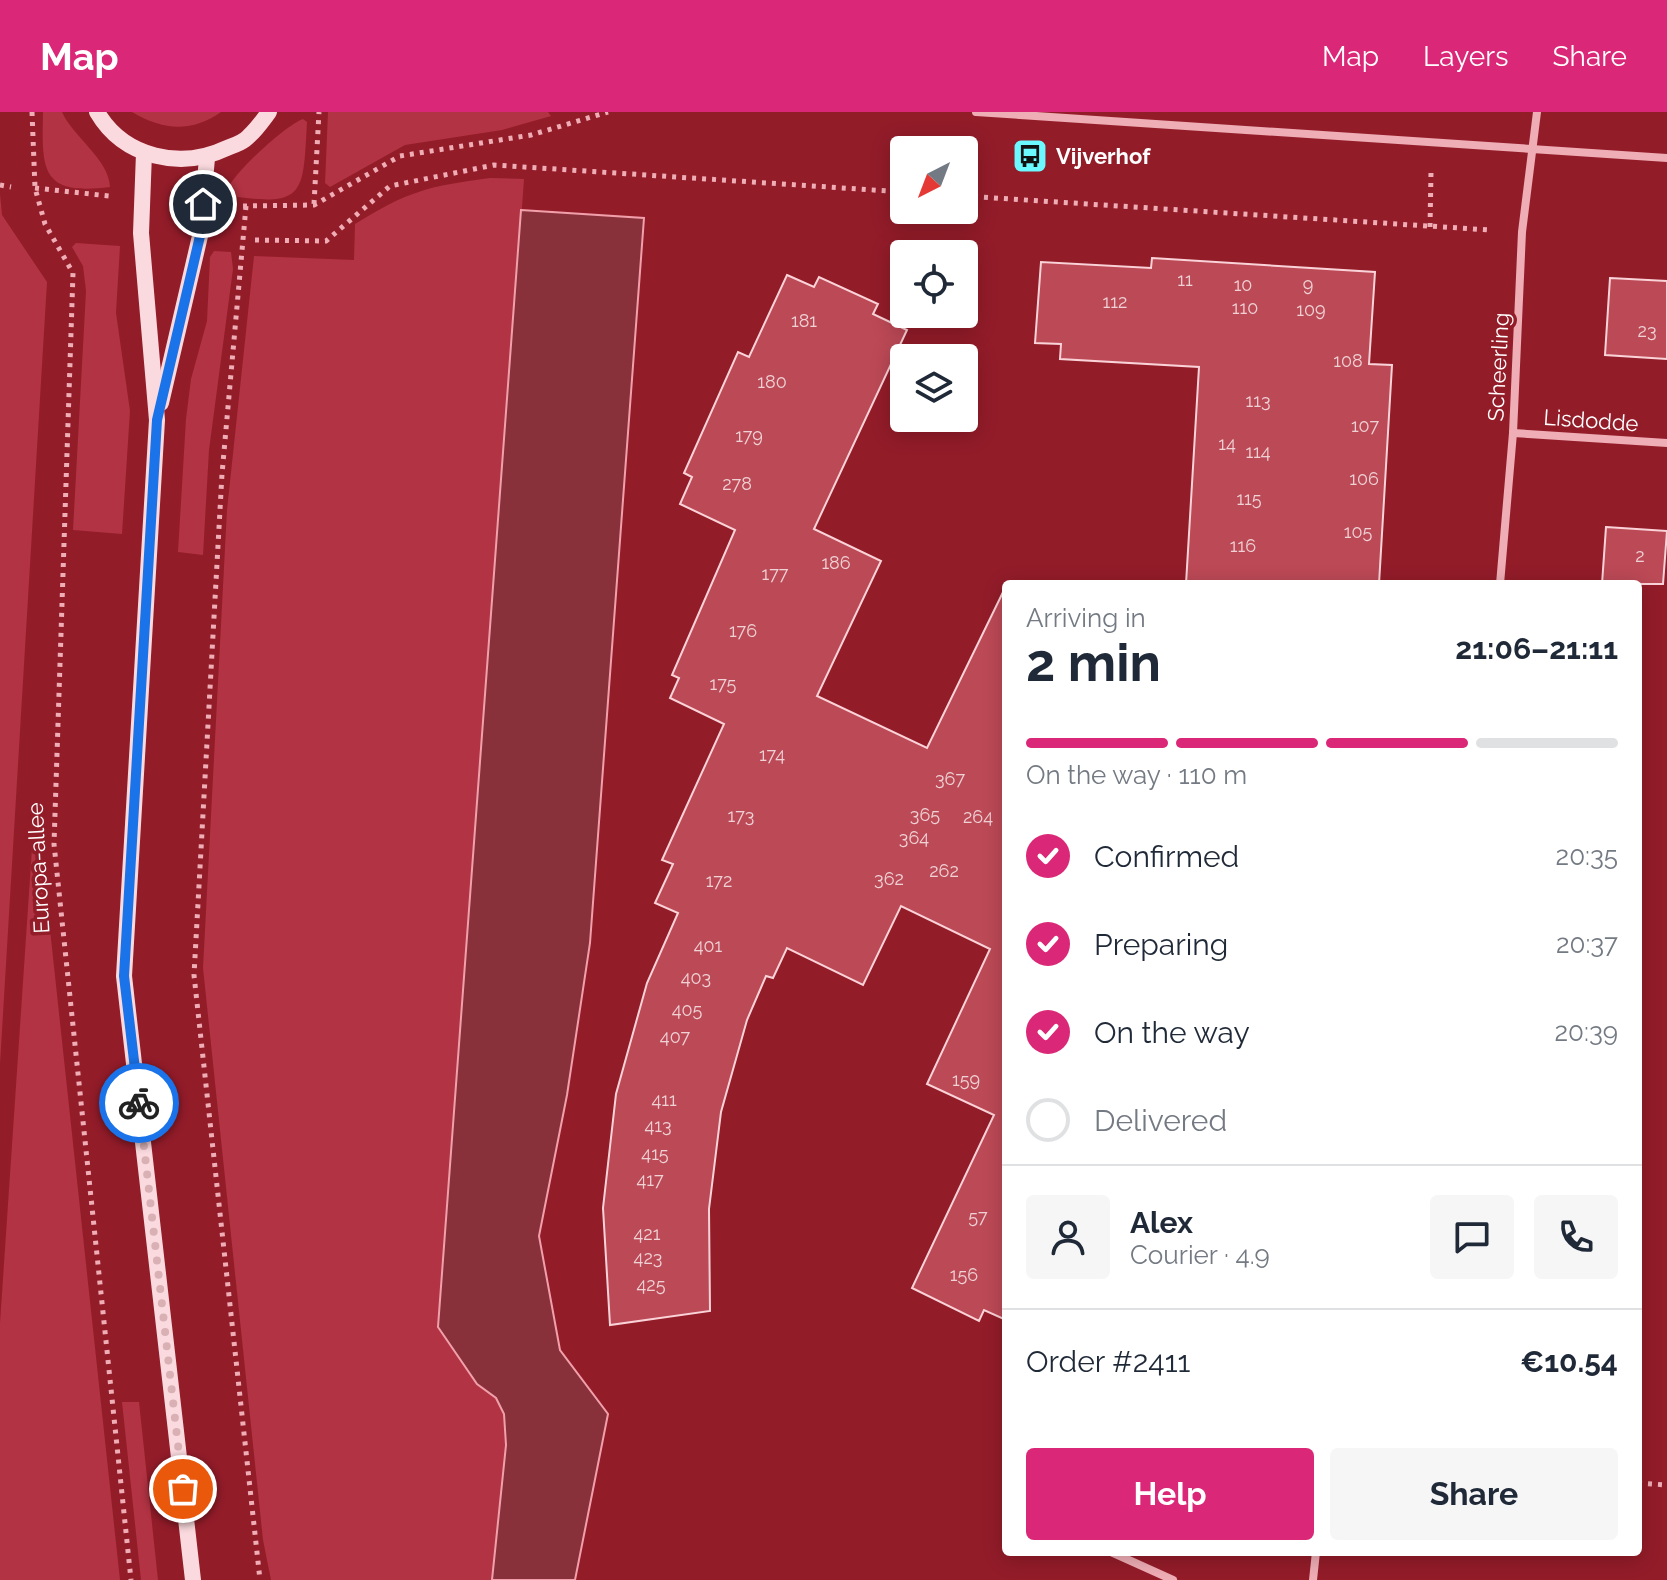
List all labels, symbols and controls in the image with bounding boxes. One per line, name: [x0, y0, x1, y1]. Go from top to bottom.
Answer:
text: Map: [40, 34, 119, 79]
text: Map: [1322, 40, 1379, 73]
text: Layers: [1423, 40, 1509, 73]
text: Share: [1553, 40, 1627, 73]
north arrow: [890, 136, 978, 224]
map controls: [890, 136, 978, 432]
bus stop icon: Vijverhof: [1011, 137, 1049, 175]
place label: Vijverhof: [1056, 143, 1151, 169]
pin: [169, 170, 237, 238]
icon: home: [181, 182, 225, 226]
button: locate: [890, 240, 978, 328]
house number: 11: [1177, 269, 1193, 290]
house number: 10: [1234, 274, 1252, 295]
house number: 9: [1303, 274, 1313, 295]
house number: 112: [1103, 291, 1127, 312]
house number: 110: [1232, 297, 1258, 318]
house number: 109: [1296, 299, 1326, 320]
house number: 181: [791, 310, 817, 331]
street label: Scheerling: [1482, 312, 1514, 422]
house number: 23: [1638, 320, 1657, 341]
button: layers: [890, 344, 978, 432]
house number: 108: [1333, 350, 1363, 371]
house number: 180: [757, 371, 787, 392]
house number: 113: [1245, 390, 1271, 411]
street label: Lisdodde: [1543, 404, 1640, 436]
house number: 107: [1351, 415, 1379, 436]
house number: 179: [735, 425, 763, 446]
house number: 14: [1218, 433, 1236, 454]
house number: 114: [1245, 441, 1271, 462]
house number: 106: [1349, 468, 1379, 489]
house number: 278: [722, 473, 752, 494]
house number: 115: [1236, 488, 1262, 509]
house number: 105: [1344, 521, 1372, 542]
house number: 116: [1230, 535, 1256, 556]
house number: 2: [1635, 545, 1645, 566]
house number: 186: [821, 552, 851, 573]
house number: 177: [762, 563, 789, 584]
text: Arriving in: [1026, 603, 1146, 633]
house number: 176: [729, 620, 757, 641]
text: 21:06–21:11: [1455, 631, 1618, 666]
text: 2 min: [1026, 632, 1161, 693]
house number: 175: [710, 673, 737, 694]
house number: 174: [759, 744, 785, 765]
text: On the way · 110 m: [1026, 760, 1247, 790]
house number: 367: [935, 768, 965, 789]
street label: Europa-allee: [22, 802, 54, 934]
house number: 365: [910, 804, 940, 825]
house number: 173: [728, 805, 754, 826]
house number: 264: [963, 806, 993, 827]
house number: 364: [899, 827, 929, 848]
icon: check: [1026, 834, 1070, 878]
text: Confirmed: [1094, 839, 1239, 874]
text: 20:35: [1556, 841, 1618, 871]
house number: 262: [929, 860, 959, 881]
house number: 362: [874, 868, 904, 889]
house number: 172: [706, 870, 732, 891]
icon: check: [1026, 922, 1070, 966]
text: Preparing: [1094, 927, 1228, 962]
text: 20:37: [1556, 929, 1618, 959]
house number: 401: [694, 935, 723, 956]
house number: 403: [681, 967, 711, 988]
house number: 405: [672, 999, 703, 1020]
icon: check: [1026, 1010, 1070, 1054]
text: On the way: [1094, 1015, 1250, 1050]
text: 20:39: [1555, 1017, 1618, 1047]
house number: 407: [660, 1026, 691, 1047]
courier: [99, 1063, 179, 1143]
house number: 159: [952, 1069, 980, 1090]
icon: bike: [117, 1081, 161, 1125]
house number: 411: [651, 1089, 677, 1110]
text: Delivered: [1094, 1103, 1227, 1138]
house number: 413: [644, 1115, 672, 1136]
house number: 415: [641, 1143, 669, 1164]
house number: 417: [636, 1169, 664, 1190]
button: person: [1026, 1195, 1110, 1279]
button: chat: [1430, 1195, 1514, 1279]
button: phone: [1534, 1195, 1618, 1279]
text: Alex: [1130, 1205, 1193, 1240]
house number: 57: [968, 1206, 988, 1227]
house number: 421: [634, 1223, 661, 1244]
text: Courier · 4.9: [1130, 1240, 1270, 1270]
house number: 423: [634, 1247, 662, 1268]
house number: 156: [950, 1264, 978, 1285]
house number: 425: [636, 1274, 666, 1295]
text: Order #2411: [1026, 1344, 1190, 1379]
text: €10.54: [1520, 1344, 1618, 1379]
button: Help: [1026, 1448, 1314, 1540]
button: Share: [1330, 1448, 1618, 1540]
pin: [149, 1455, 217, 1523]
icon: bag: [161, 1467, 205, 1511]

